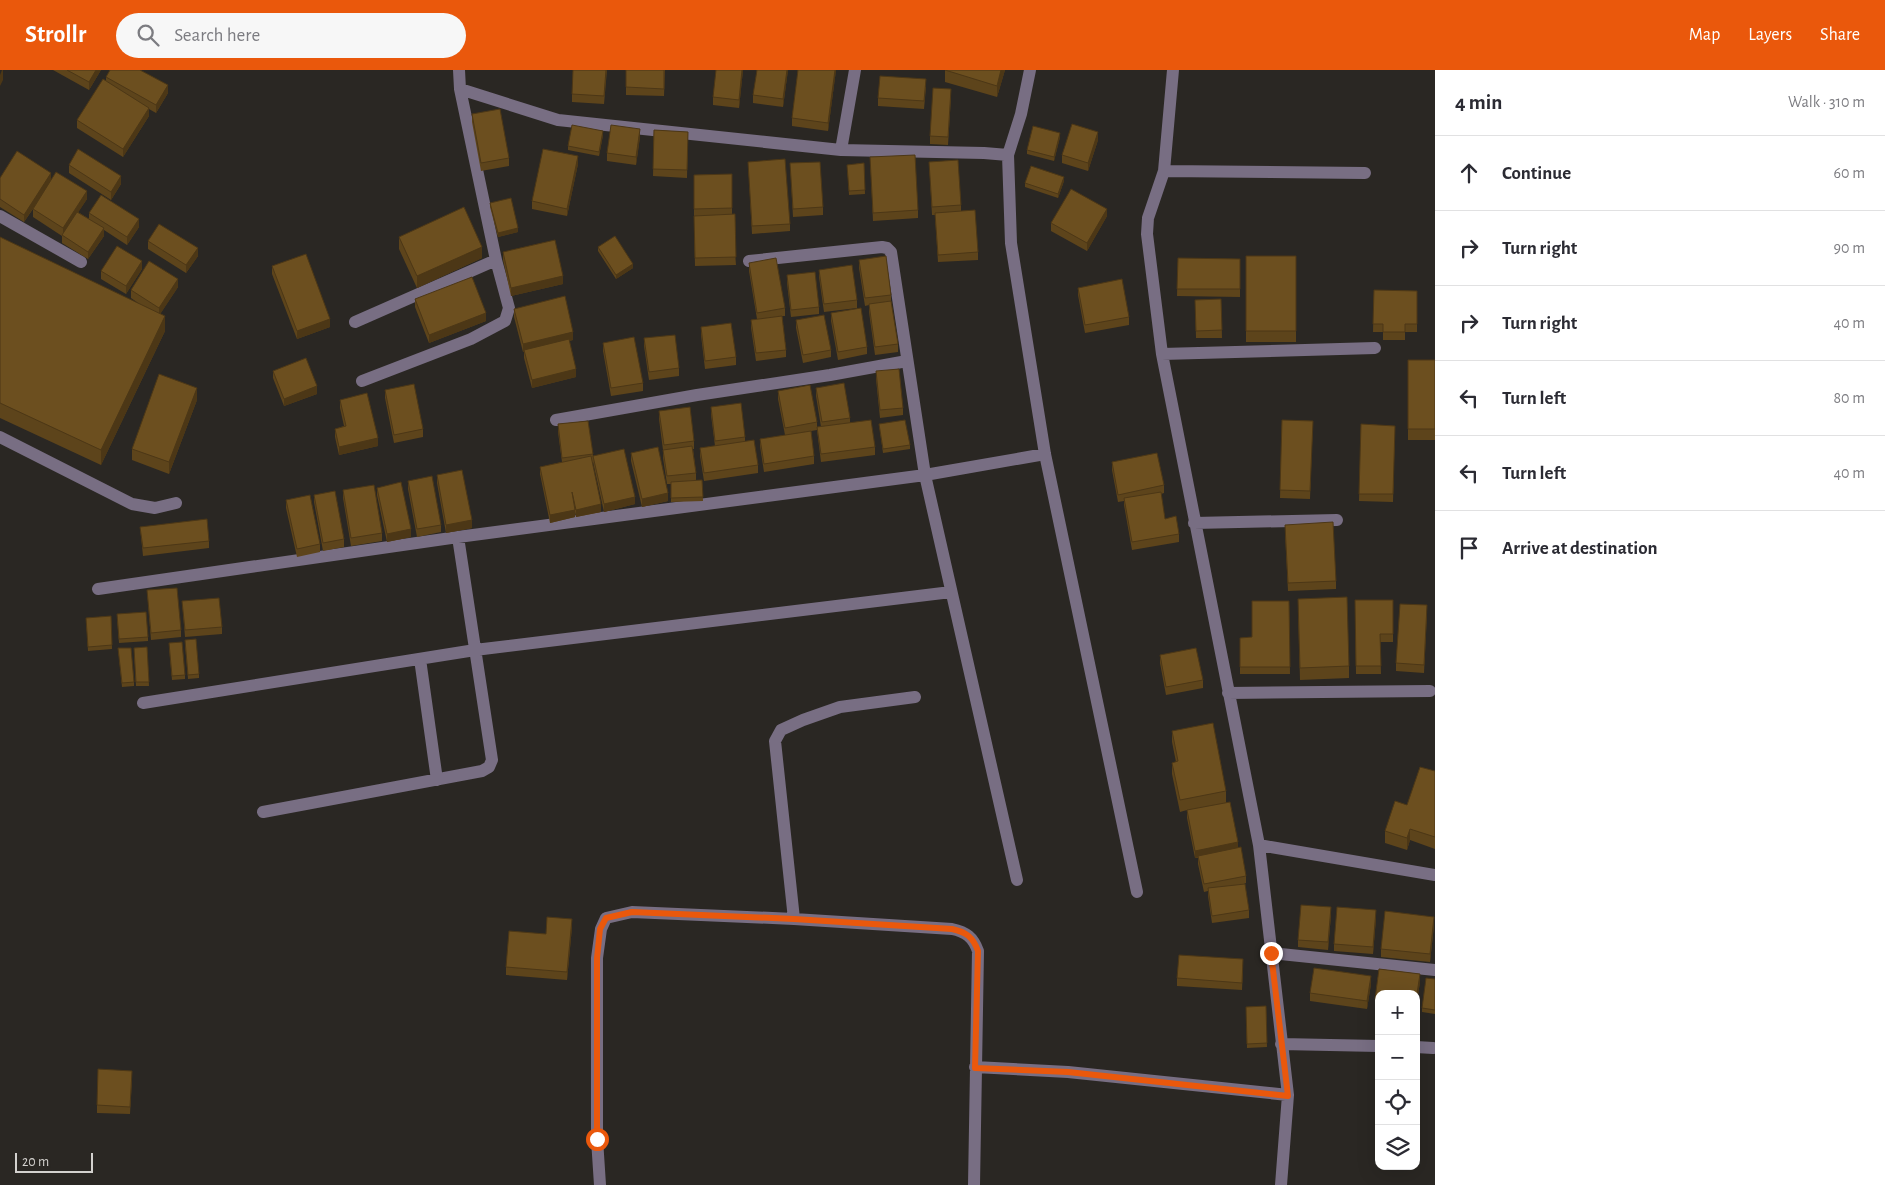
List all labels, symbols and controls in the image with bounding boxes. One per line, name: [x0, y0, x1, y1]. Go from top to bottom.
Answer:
search box: [116, 13, 466, 58]
icon: search: [134, 21, 162, 49]
text: Strollr: [25, 23, 86, 47]
text: Search here: [174, 26, 260, 45]
text: Map: [1689, 26, 1720, 44]
text: Layers: [1748, 26, 1792, 44]
text: Share: [1820, 26, 1860, 44]
text: 4 min: [1455, 92, 1502, 113]
text: Walk · 310 m: [1788, 94, 1865, 110]
icon: ahead: [1455, 159, 1483, 187]
text: Continue: [1502, 164, 1571, 183]
text: 60 m: [1834, 165, 1865, 181]
icon: right: [1455, 234, 1483, 262]
text: Turn right: [1502, 239, 1577, 258]
text: 90 m: [1834, 240, 1865, 256]
icon: right: [1455, 309, 1483, 337]
text: Turn right: [1502, 314, 1577, 333]
text: 40 m: [1833, 315, 1865, 331]
icon: left: [1455, 384, 1483, 412]
text: Turn left: [1502, 389, 1566, 408]
text: 80 m: [1834, 390, 1865, 406]
icon: left: [1455, 459, 1483, 487]
text: Turn left: [1502, 464, 1566, 483]
text: 40 m: [1833, 465, 1865, 481]
icon: arrive: [1455, 534, 1483, 562]
text: Arrive at destination: [1502, 539, 1658, 558]
route end: [1260, 942, 1283, 965]
map controls: [1375, 990, 1420, 1170]
button: +: [1375, 990, 1420, 1035]
button: −: [1375, 1035, 1420, 1080]
button: locate: [1375, 1080, 1420, 1125]
button: layers: [1375, 1125, 1420, 1170]
route start: [586, 1128, 609, 1151]
scale bar: [15, 1150, 92, 1173]
text: 20 m: [22, 1155, 49, 1169]

